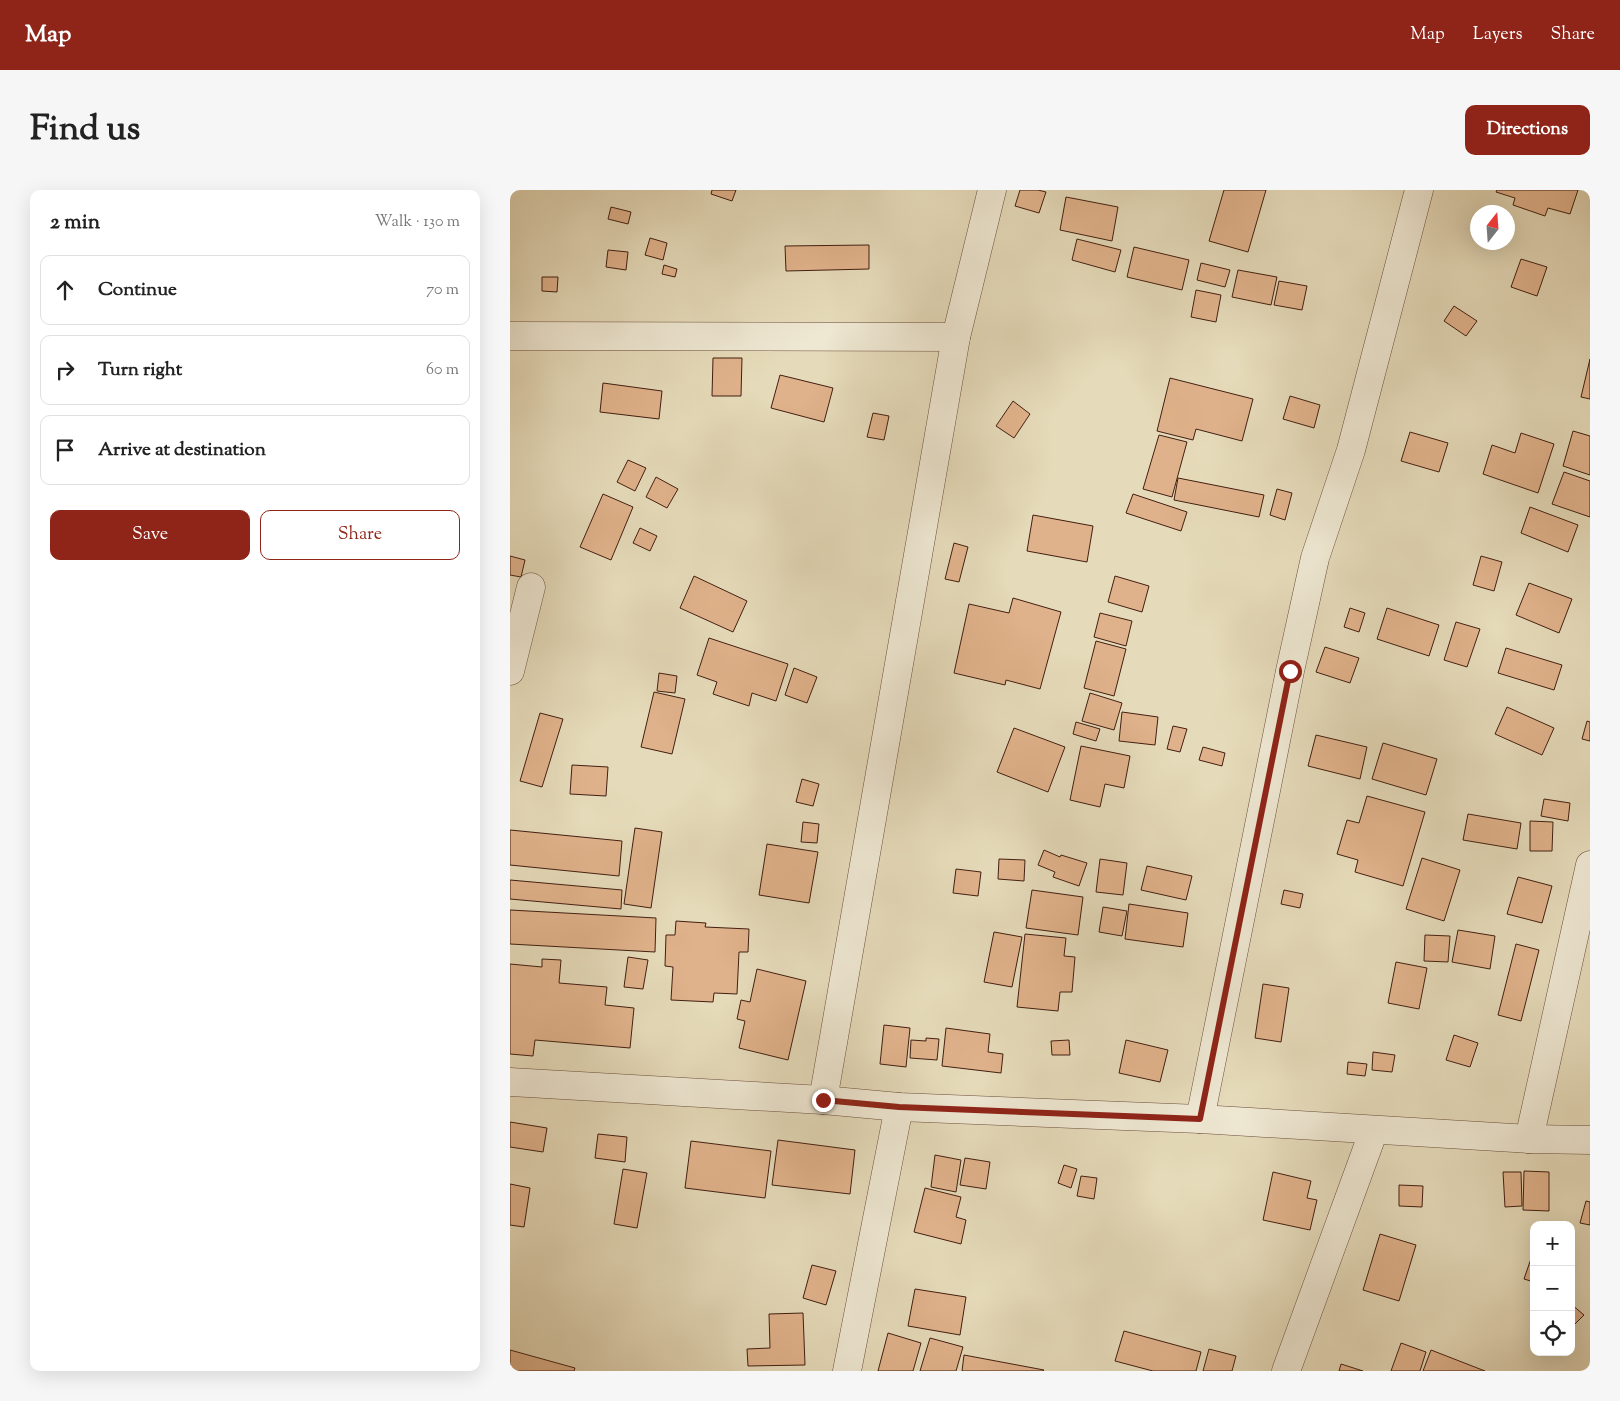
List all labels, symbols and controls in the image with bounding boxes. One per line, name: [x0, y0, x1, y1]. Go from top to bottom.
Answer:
text: Map: [25, 18, 71, 52]
text: Map: [1410, 22, 1445, 48]
text: Layers: [1473, 22, 1523, 48]
text: Share: [1551, 22, 1595, 48]
text: Find us: [30, 105, 140, 156]
button: Directions: [1465, 105, 1590, 155]
north arrow: [1470, 205, 1515, 250]
text: 2 min: [50, 208, 100, 238]
text: Walk · 130 m: [375, 211, 460, 234]
icon: ahead: [51, 276, 79, 304]
text: Continue: [98, 277, 177, 304]
text: 70 m: [426, 279, 459, 302]
icon: right: [51, 356, 79, 384]
text: Turn right: [98, 357, 182, 384]
text: 60 m: [426, 359, 459, 382]
icon: arrive: [51, 436, 79, 464]
text: Arrive at destination: [98, 437, 266, 464]
button: Save: [50, 510, 250, 560]
button: Share: [260, 510, 460, 560]
route start: [1279, 660, 1302, 683]
route end: [812, 1089, 835, 1112]
map controls: [1530, 1221, 1575, 1356]
button: +: [1530, 1221, 1575, 1266]
button: −: [1530, 1266, 1575, 1311]
button: locate: [1530, 1311, 1575, 1356]

